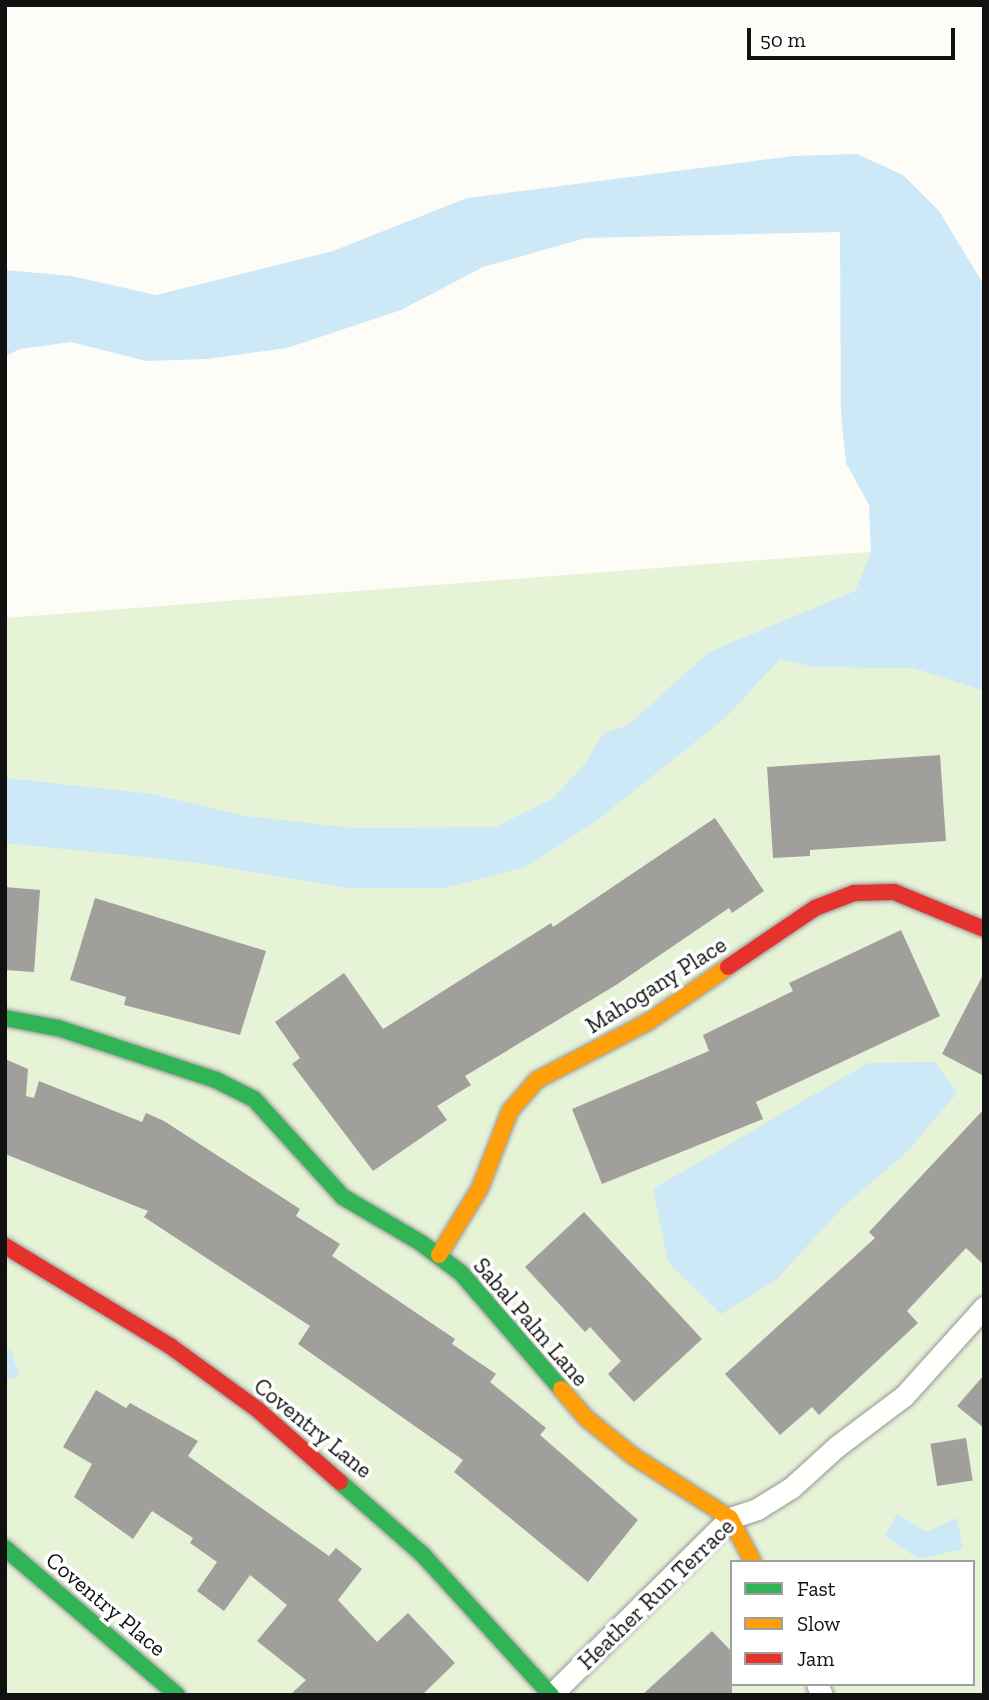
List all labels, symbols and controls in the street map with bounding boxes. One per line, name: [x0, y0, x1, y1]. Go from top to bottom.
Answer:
scale bar: [751, 14, 959, 58]
text: 50 m: [760, 27, 806, 52]
street label: Mahogany Place: [580, 931, 732, 1039]
street label: Sabal Palm Lane: [468, 1252, 594, 1392]
street label: Coventry Lane: [248, 1372, 378, 1484]
street label: Heather Run Terrace: [572, 1512, 740, 1676]
street label: Coventry Place: [40, 1546, 172, 1662]
legend: [730, 1560, 975, 1686]
text: Fast: [797, 1576, 836, 1601]
text: Slow: [797, 1611, 840, 1636]
text: Jam: [797, 1646, 834, 1671]

